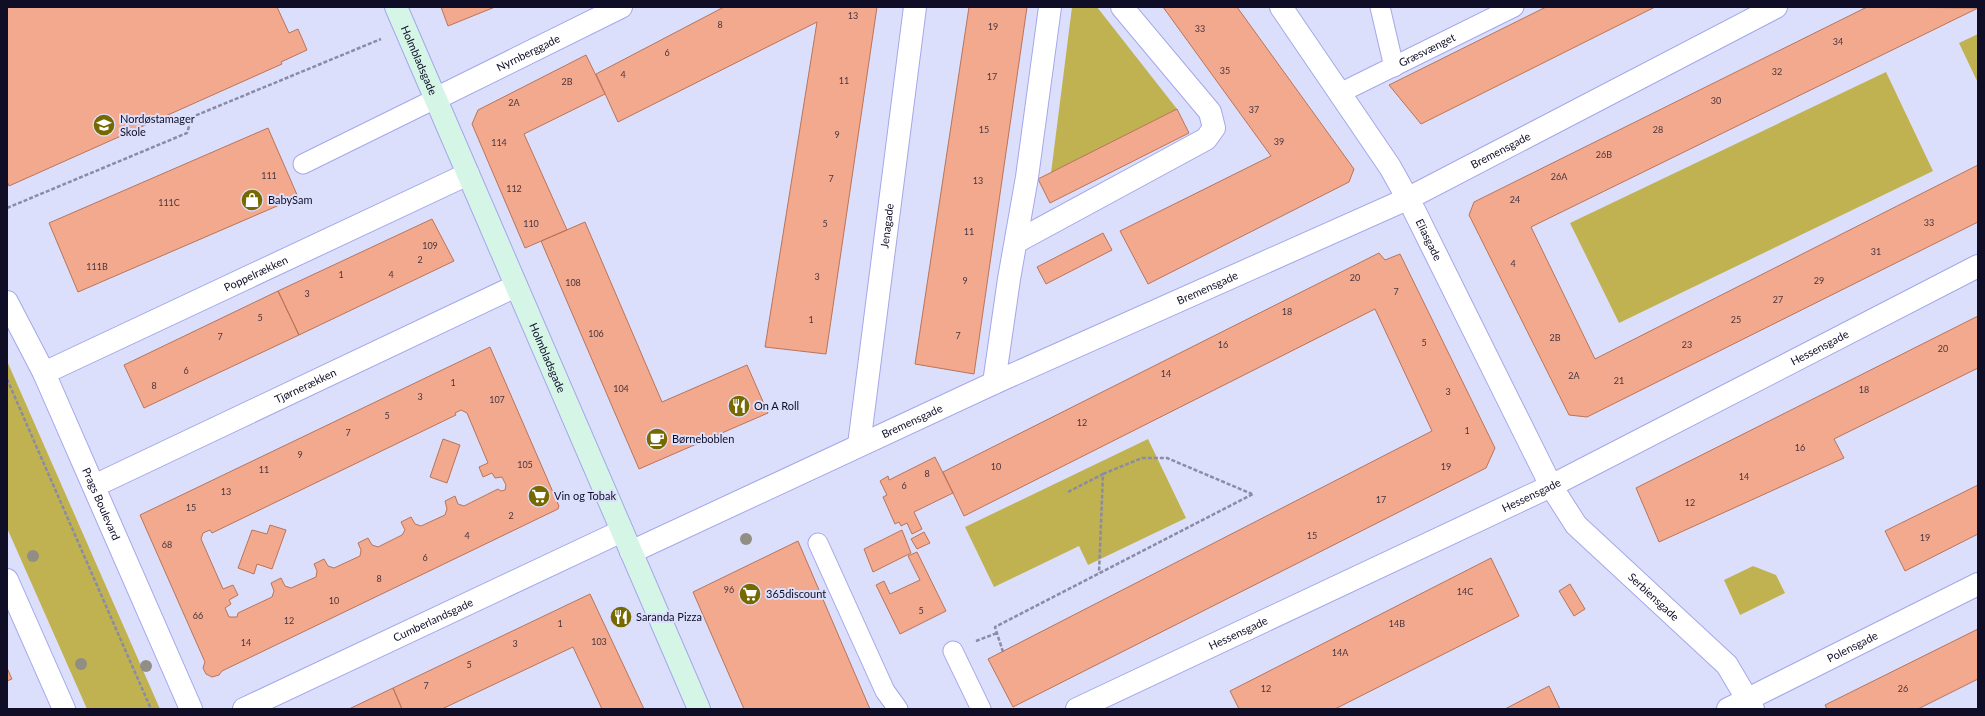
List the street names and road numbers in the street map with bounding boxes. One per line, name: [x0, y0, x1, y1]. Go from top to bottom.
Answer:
street label: Holmbladsgade: [399, 23, 440, 97]
street label: Græsvænget: [1396, 30, 1457, 69]
street label: Nyrnberggade: [494, 31, 562, 74]
street label: Bremensgade: [1468, 129, 1533, 171]
street label: Jenagade: [877, 202, 896, 249]
street label: Eliasgade: [1413, 216, 1445, 263]
street label: Poppelrækken: [222, 253, 290, 294]
street label: Bremensgade: [1175, 268, 1240, 307]
street label: Holmbladsgade: [527, 321, 569, 394]
street label: Hessensgade: [1788, 327, 1851, 367]
street label: Tjørnerækken: [272, 365, 338, 406]
street label: Bremensgade: [879, 401, 944, 440]
street label: Prags Boulevard: [80, 465, 123, 542]
street label: Hessensgade: [1500, 475, 1563, 514]
street label: Serbiensgade: [1626, 570, 1682, 623]
street label: Cumberlandsgade: [391, 595, 475, 644]
street label: Hessensgade: [1206, 613, 1269, 652]
street label: Polensgade: [1825, 628, 1880, 665]

